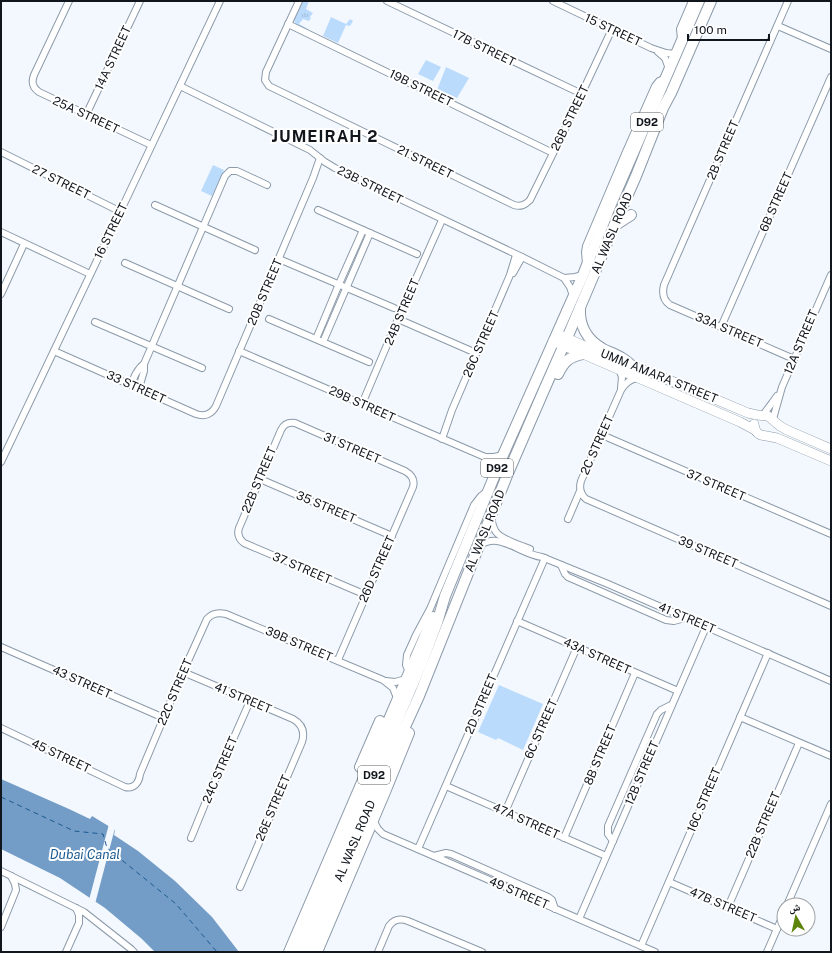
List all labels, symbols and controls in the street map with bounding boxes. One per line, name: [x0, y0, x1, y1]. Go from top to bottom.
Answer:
street label: 15 STREET: [582, 11, 644, 49]
scale bar: [688, 16, 769, 42]
text: 100 m: [694, 23, 727, 37]
street label: 14A STREET: [92, 24, 134, 92]
street label: 17B STREET: [450, 27, 518, 69]
street label: 19B STREET: [387, 67, 455, 109]
street label: 26B STREET: [548, 83, 592, 153]
street label: 25A STREET: [51, 94, 121, 136]
road number: D92: [631, 113, 663, 131]
street label: 2B STREET: [704, 118, 742, 182]
district label: JUMEIRAH 2: [272, 127, 378, 146]
street label: 21 STREET: [395, 142, 455, 182]
street label: 27 STREET: [30, 162, 92, 202]
street label: 23B STREET: [335, 163, 405, 207]
street label: 6B STREET: [757, 170, 795, 234]
street label: AL WASL ROAD: [588, 190, 636, 276]
street label: 16 STREET: [91, 201, 131, 261]
street label: 20B STREET: [245, 257, 285, 327]
street label: 24B STREET: [382, 277, 422, 347]
street label: 12A STREET: [781, 308, 821, 376]
street label: 26C STREET: [460, 309, 502, 379]
street label: 33A STREET: [693, 310, 765, 350]
street label: UMM AMARA STREET: [598, 346, 720, 406]
street label: 33 STREET: [104, 368, 168, 406]
street label: 29B STREET: [327, 383, 397, 425]
street label: 2C STREET: [578, 413, 616, 477]
street label: 31 STREET: [321, 430, 383, 466]
street label: 22B STREET: [239, 445, 279, 515]
road number: D92: [481, 459, 513, 477]
street label: 37 STREET: [684, 466, 748, 504]
street label: 35 STREET: [294, 488, 358, 526]
street label: AL WASL ROAD: [462, 488, 508, 574]
street label: 39 STREET: [676, 533, 740, 571]
street label: 26D STREET: [356, 534, 398, 604]
street label: 37 STREET: [270, 549, 334, 587]
street label: 41 STREET: [656, 600, 718, 636]
street label: 39B STREET: [263, 624, 335, 664]
street label: 43A STREET: [561, 635, 633, 677]
street label: 22C STREET: [155, 657, 195, 727]
street label: 43 STREET: [50, 663, 114, 701]
street label: 2D STREET: [462, 672, 500, 736]
street label: 41 STREET: [212, 680, 274, 716]
street label: 6C STREET: [522, 697, 560, 761]
street label: 8B STREET: [581, 723, 619, 787]
street label: 24C STREET: [200, 734, 240, 806]
street label: 45 STREET: [29, 736, 93, 776]
street label: 12B STREET: [622, 739, 662, 807]
road number: D92: [358, 766, 390, 784]
street label: 16C STREET: [684, 766, 724, 834]
street label: 26E STREET: [253, 773, 293, 843]
street label: 22B STREET: [743, 790, 783, 860]
street label: AL WASL ROAD: [331, 798, 379, 884]
street label: 47A STREET: [490, 800, 562, 842]
water label: Dubai Canal: [50, 847, 120, 862]
street label: 49 STREET: [487, 874, 551, 912]
street label: 47B STREET: [688, 885, 758, 925]
north arrow: [776, 897, 816, 937]
text: ش: [788, 900, 802, 916]

